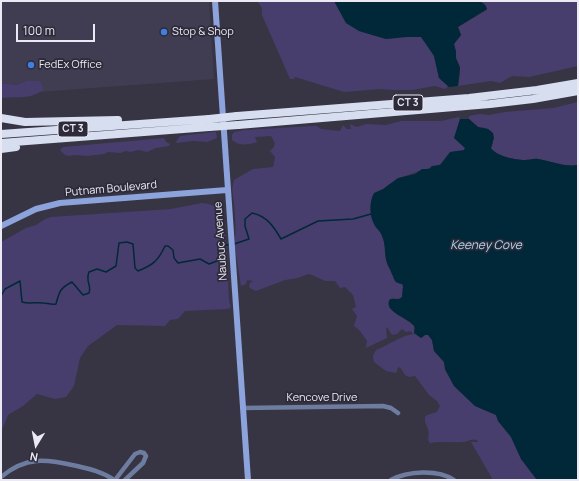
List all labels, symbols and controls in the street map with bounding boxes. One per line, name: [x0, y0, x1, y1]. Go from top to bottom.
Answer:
scale bar: [18, 16, 97, 42]
text: 100 m: [23, 22, 55, 39]
place label: Stop & Shop: [172, 25, 234, 39]
marker: Stop & Shop: [159, 27, 169, 37]
place label: FedEx Office: [39, 58, 102, 72]
marker: FedEx Office: [26, 60, 36, 70]
road number: CT 3: [393, 95, 423, 111]
road number: CT 3: [58, 121, 88, 137]
street label: Putnam Boulevard: [65, 178, 157, 200]
street label: Naubuc Avenue: [212, 201, 230, 281]
water label: Keeney Cove: [450, 239, 522, 253]
street label: Kencove Drive: [287, 391, 357, 405]
north arrow: [16, 425, 56, 465]
text: N: [29, 449, 39, 465]

